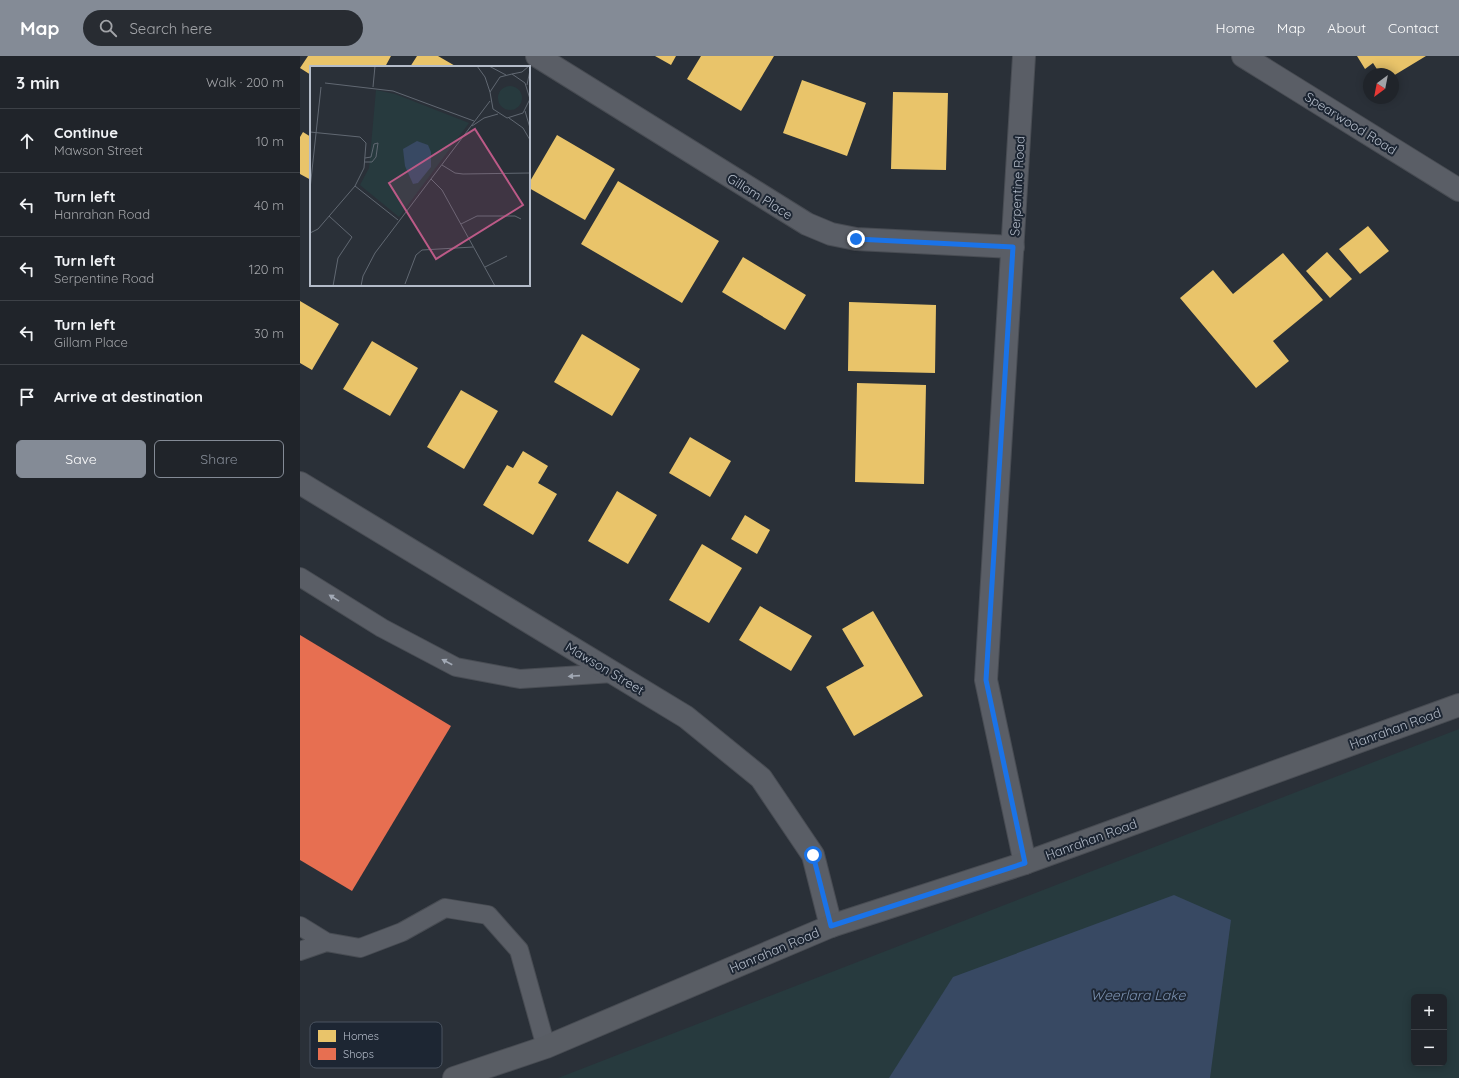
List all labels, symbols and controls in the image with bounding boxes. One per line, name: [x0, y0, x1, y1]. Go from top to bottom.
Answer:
search box: [83, 10, 363, 46]
text: Map: [20, 16, 59, 40]
icon: search: [97, 17, 119, 39]
text: Search here: [129, 19, 212, 38]
text: Home: [1216, 19, 1255, 37]
text: Map: [1277, 19, 1305, 37]
text: About: [1327, 19, 1366, 37]
text: Contact: [1388, 19, 1439, 37]
inset map: [310, 66, 530, 286]
north arrow: [1363, 68, 1399, 104]
text: 3 min: [16, 72, 60, 93]
text: Walk · 200 m: [206, 74, 284, 90]
street label: Spearwood Road: [1302, 88, 1400, 158]
text: Continue: [54, 123, 118, 142]
icon: ahead: [16, 130, 38, 152]
text: 10 m: [256, 133, 284, 149]
street label: Serpentine Road: [1006, 136, 1028, 236]
text: Mawson Street: [54, 142, 143, 158]
street label: Gillam Place: [724, 170, 796, 222]
text: Turn left: [54, 187, 116, 206]
icon: left: [16, 194, 38, 216]
text: 40 m: [254, 197, 284, 213]
text: Hanrahan Road: [54, 206, 150, 222]
route end: [847, 230, 865, 248]
text: Turn left: [54, 251, 116, 270]
icon: left: [16, 258, 38, 280]
text: 120 m: [249, 261, 284, 277]
text: Serpentine Road: [54, 270, 154, 286]
text: Turn left: [54, 315, 116, 334]
icon: left: [16, 322, 38, 344]
text: 30 m: [254, 325, 284, 341]
text: Gillam Place: [54, 334, 128, 350]
icon: arrive: [16, 386, 38, 408]
text: Arrive at destination: [54, 387, 203, 406]
button: Save: [16, 440, 146, 478]
button: Share: [154, 440, 284, 478]
one-way arrow: [329, 594, 339, 602]
street label: Mawson Street: [563, 638, 647, 698]
one-way arrow: [441, 659, 453, 665]
one-way arrow: [568, 672, 580, 679]
street label: Hanrahan Road: [1347, 704, 1443, 752]
street label: Hanrahan Road: [1043, 815, 1139, 863]
route start: [804, 846, 822, 864]
street label: Hanrahan Road: [727, 924, 821, 976]
water label: Weerlara Lake: [1091, 986, 1186, 1004]
map controls: [1411, 994, 1447, 1066]
button: +: [1411, 994, 1447, 1030]
legend: [310, 1022, 442, 1068]
text: Homes: [343, 1029, 379, 1043]
button: −: [1411, 1030, 1447, 1066]
text: Shops: [343, 1047, 374, 1061]

